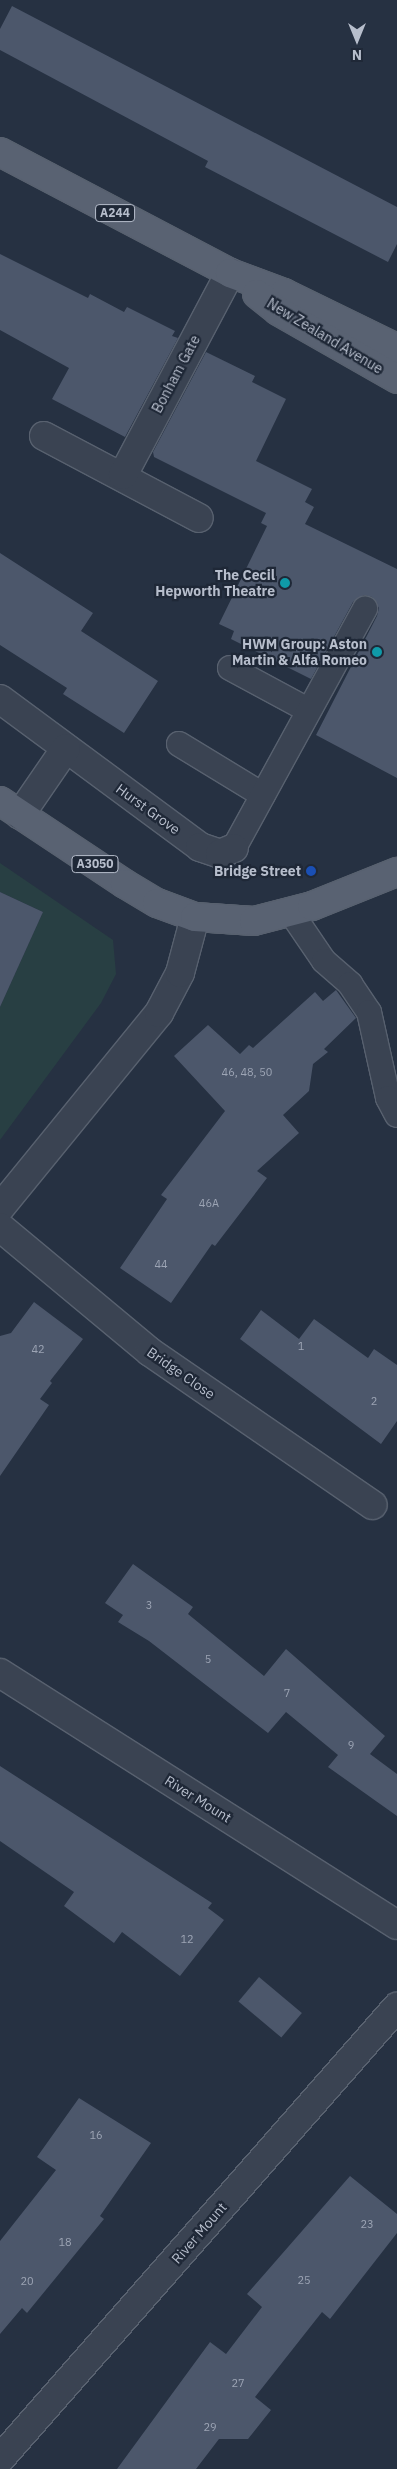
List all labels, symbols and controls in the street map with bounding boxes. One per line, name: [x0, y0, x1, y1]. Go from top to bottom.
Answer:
north arrow: [332, 15, 382, 65]
text: N: [352, 46, 362, 64]
road number: A244: [95, 204, 135, 222]
street label: New Zealand Avenue: [264, 295, 386, 377]
street label: Bonham Gate: [148, 332, 204, 416]
place label: The Cecil Hepworth Theatre: [155, 567, 275, 600]
marker: The Cecil Hepworth Theatre: [279, 577, 291, 589]
place label: HWM Group: Aston Martin & Alfa Romeo: [232, 636, 367, 669]
marker: HWM Group: Aston Martin & Alfa Romeo: [371, 646, 383, 658]
street label: Hurst Grove: [113, 780, 183, 838]
road number: A3050: [71, 854, 119, 874]
place label: Bridge Street: [214, 863, 301, 879]
marker: Bridge Street: [305, 865, 317, 877]
house number: 46, 48, 50: [222, 1065, 272, 1079]
house number: 46A: [199, 1196, 219, 1210]
house number: 44: [154, 1257, 168, 1271]
house number: 1: [298, 1339, 304, 1353]
house number: 42: [31, 1342, 45, 1356]
street label: Bridge Close: [144, 1343, 218, 1403]
house number: 2: [371, 1394, 377, 1408]
house number: 3: [146, 1598, 152, 1612]
house number: 5: [205, 1652, 211, 1666]
house number: 7: [284, 1686, 290, 1700]
house number: 9: [348, 1738, 354, 1752]
street label: River Mount: [162, 1772, 234, 1826]
house number: 12: [180, 1932, 194, 1946]
house number: 16: [89, 2128, 103, 2142]
street label: River Mount: [168, 2199, 230, 2267]
house number: 23: [360, 2217, 374, 2231]
house number: 18: [58, 2235, 72, 2249]
house number: 25: [297, 2273, 311, 2287]
house number: 20: [20, 2274, 34, 2288]
house number: 27: [231, 2376, 245, 2390]
house number: 29: [203, 2420, 217, 2434]

